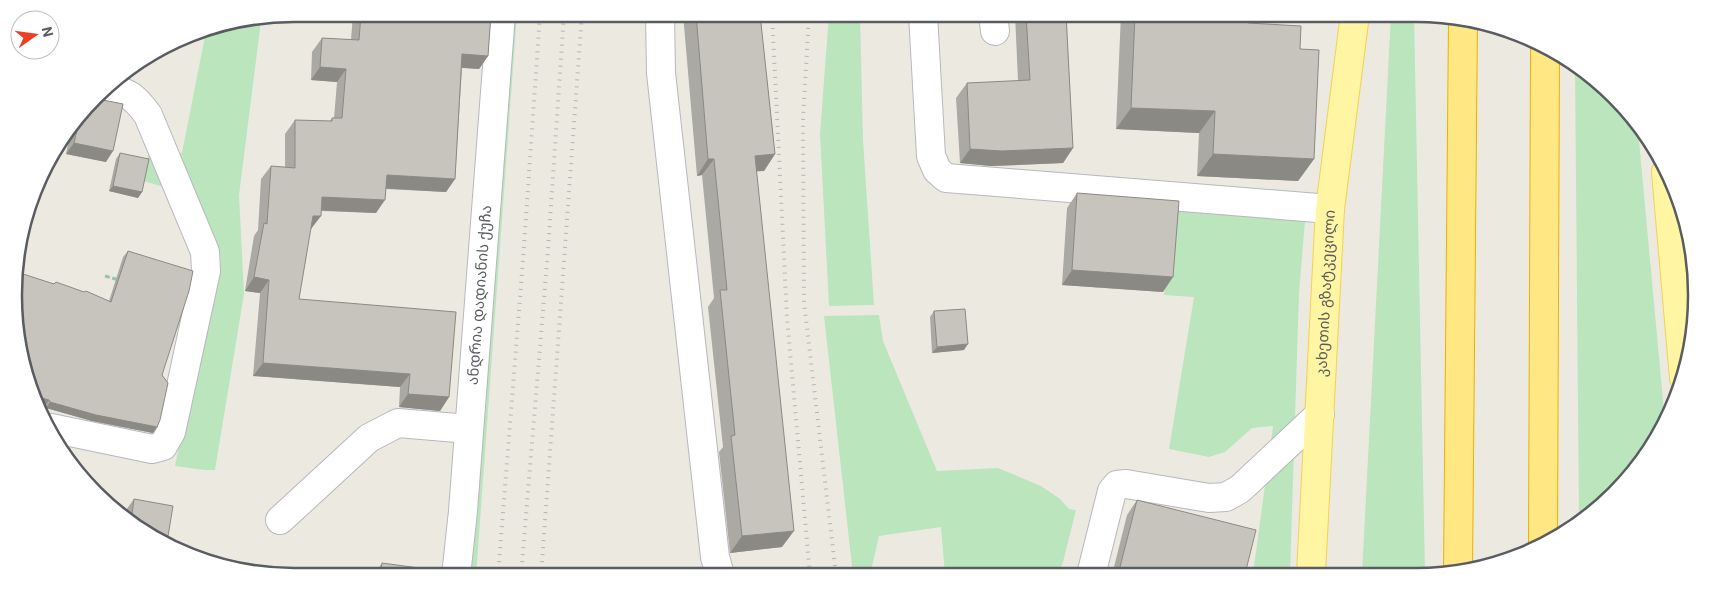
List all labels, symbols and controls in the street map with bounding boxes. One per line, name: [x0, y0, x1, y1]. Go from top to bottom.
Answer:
north arrow: [10, 10, 60, 60]
text: N: [39, 25, 57, 39]
street label: ანდრია დადიანის ქუჩა: [464, 204, 495, 386]
street label: კახეთის გზატკეცილი: [1312, 209, 1339, 377]

